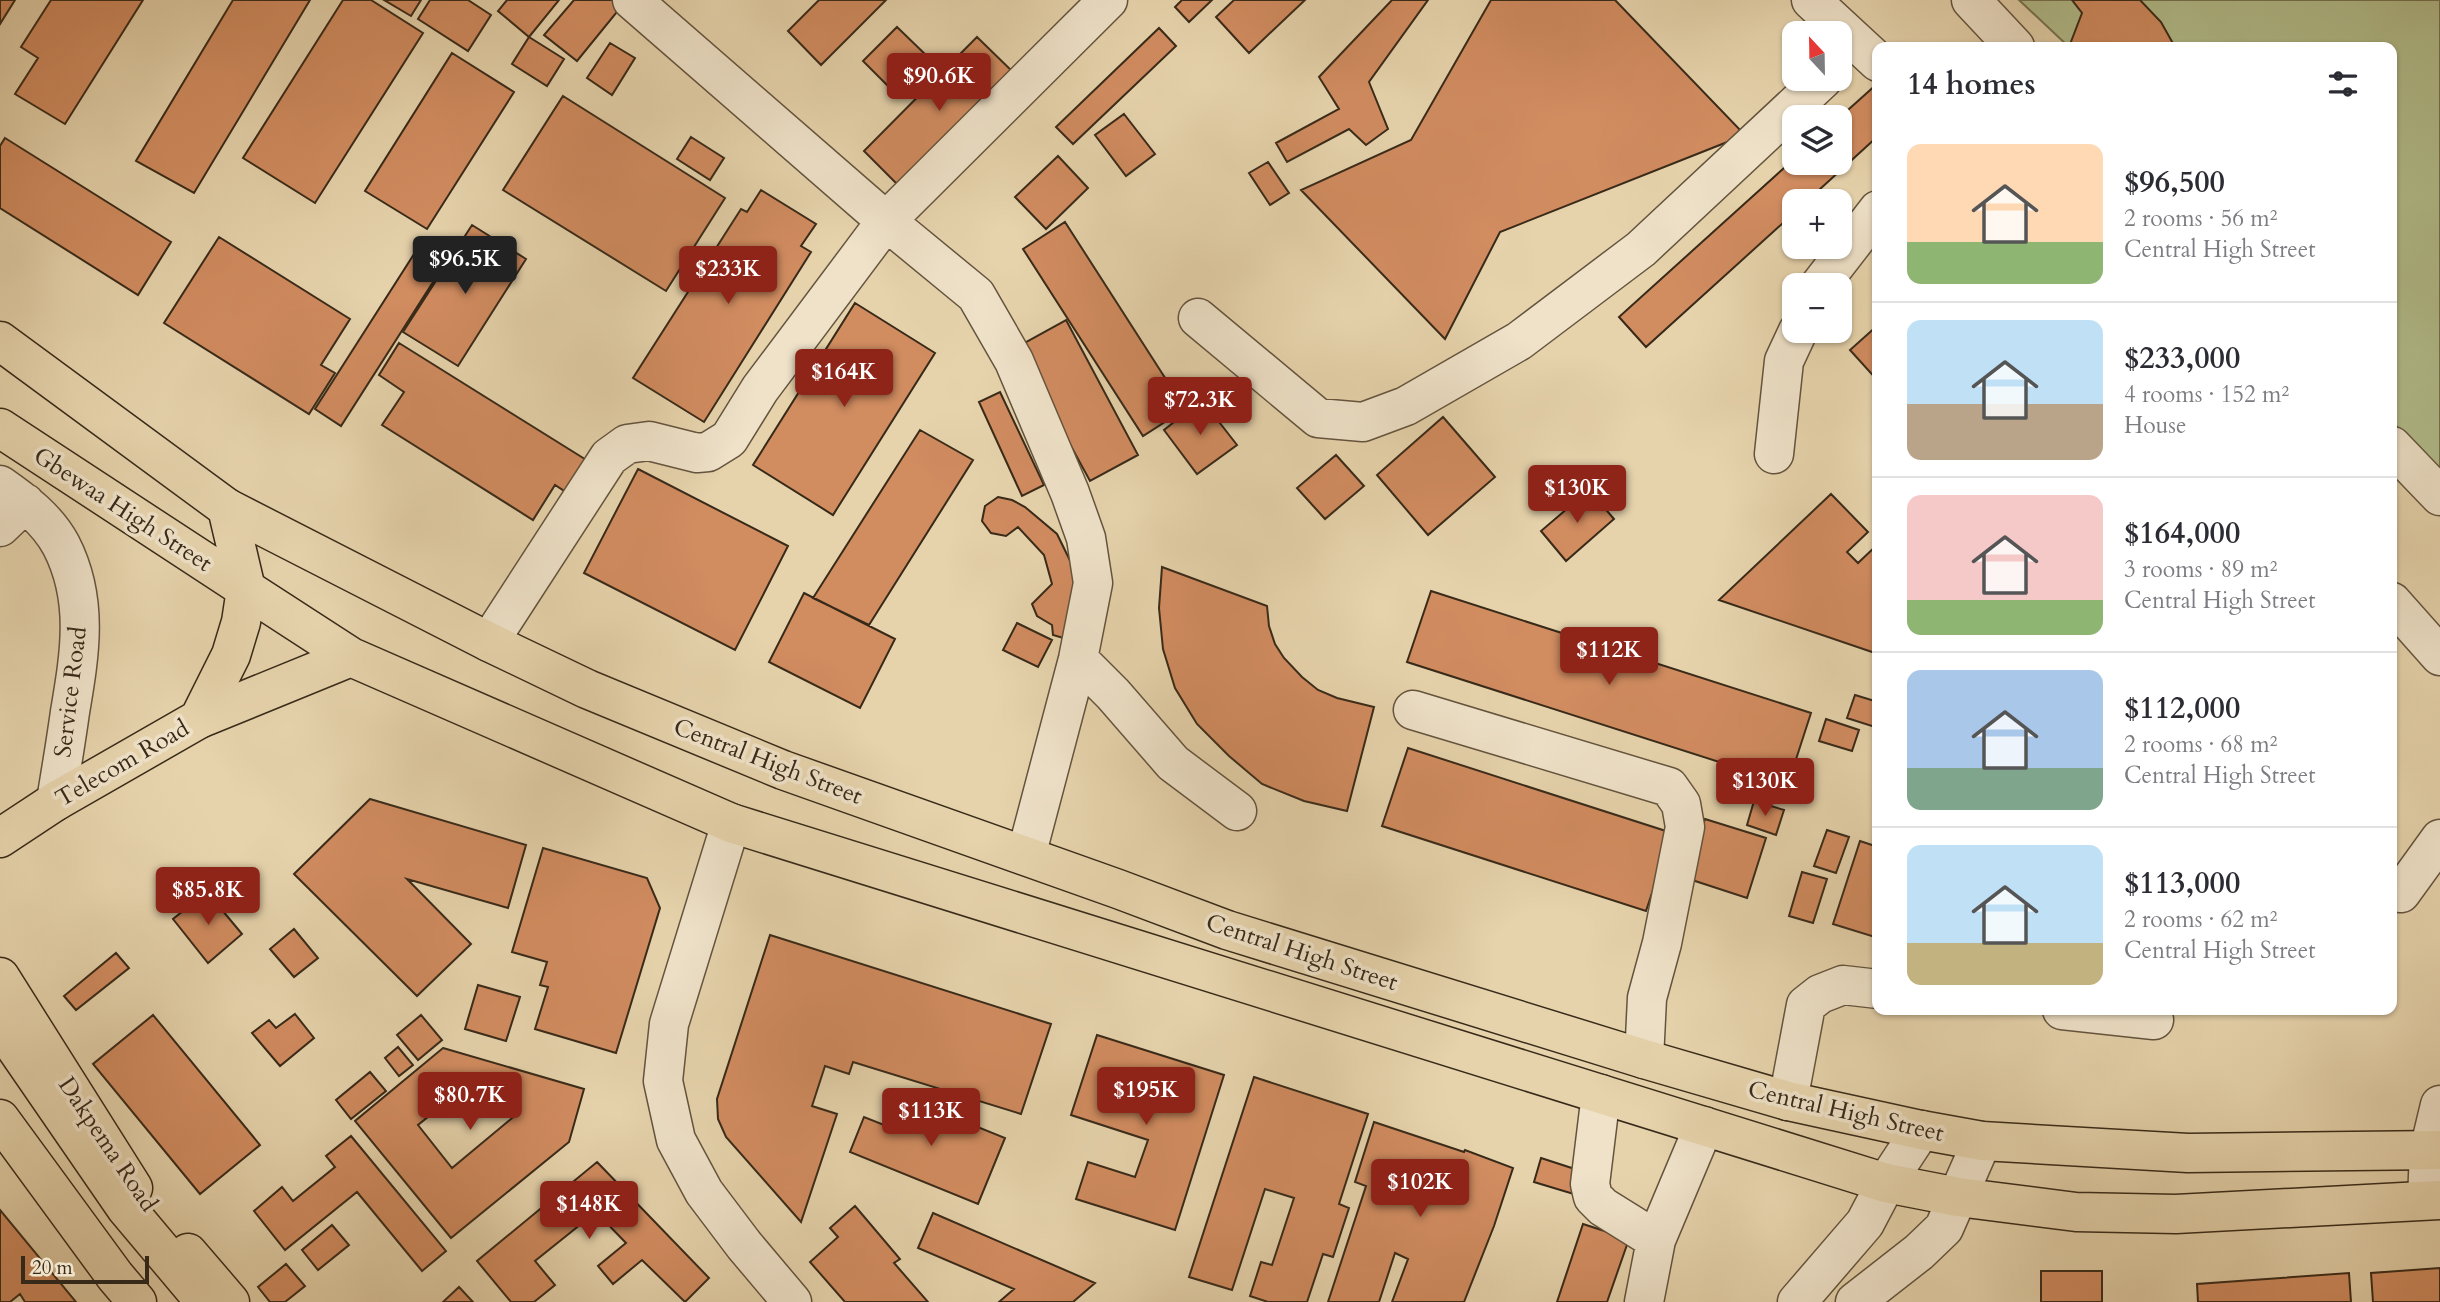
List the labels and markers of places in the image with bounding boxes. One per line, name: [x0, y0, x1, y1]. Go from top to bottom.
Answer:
pin: $90.6K: [882, 54, 996, 113]
pin: $96.5K: [408, 236, 522, 296]
pin: $233K: [679, 246, 777, 306]
pin: $164K: [795, 350, 893, 409]
pin: $72.3K: [1143, 378, 1257, 437]
pin: $130K: [1528, 466, 1626, 525]
pin: $112K: [1560, 628, 1658, 687]
pin: $130K: [1716, 758, 1814, 818]
pin: $85.8K: [151, 867, 265, 927]
pin: $195K: [1097, 1068, 1195, 1127]
pin: $80.7K: [413, 1072, 527, 1132]
pin: $113K: [882, 1088, 980, 1148]
pin: $102K: [1371, 1160, 1469, 1219]
pin: $148K: [540, 1182, 638, 1241]

